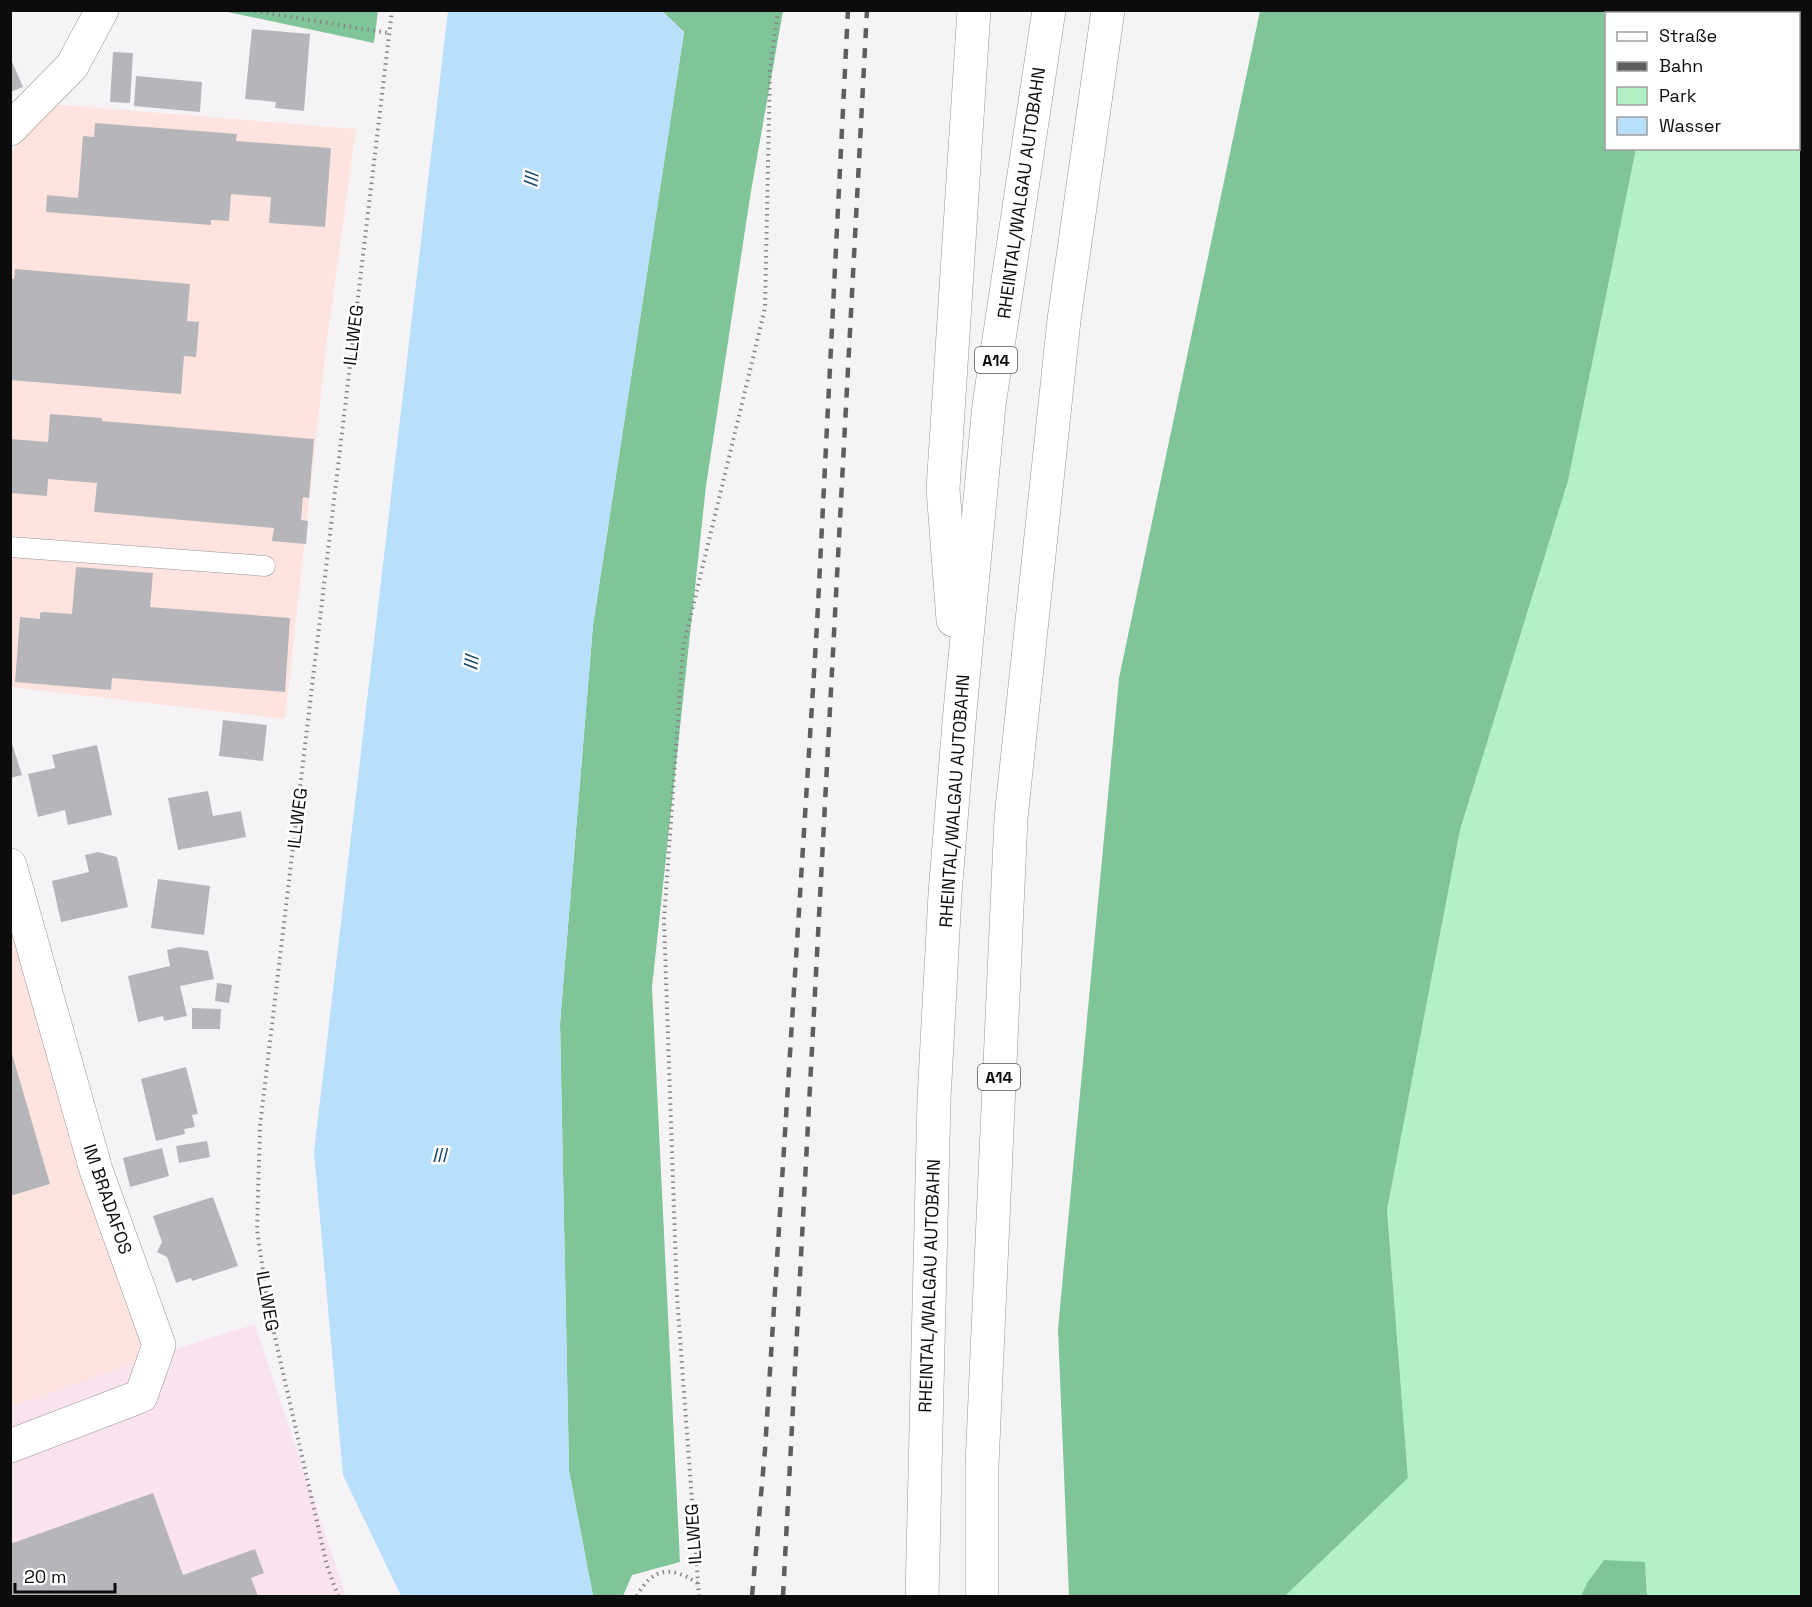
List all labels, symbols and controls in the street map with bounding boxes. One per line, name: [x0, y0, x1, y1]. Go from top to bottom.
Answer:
legend: [1605, 12, 1800, 150]
text: Straße: [1659, 24, 1717, 47]
text: Bahn: [1659, 54, 1703, 77]
street label: RHEINTAL/WALGAU AUTOBAHN: [992, 66, 1050, 320]
text: Park: [1659, 84, 1697, 107]
text: Wasser: [1659, 114, 1721, 137]
water label: Ill: [517, 169, 545, 189]
street label: ILLWEG: [338, 303, 368, 367]
road number: A14: [975, 347, 1017, 373]
water label: Ill: [457, 652, 485, 672]
street label: RHEINTAL/WALGAU AUTOBAHN: [934, 674, 974, 928]
street label: ILLWEG: [282, 786, 312, 850]
road number: A14: [978, 1064, 1020, 1090]
street label: IM BRADAFOS: [78, 1141, 138, 1257]
water label: Ill: [432, 1142, 448, 1168]
street label: RHEINTAL/WALGAU AUTOBAHN: [913, 1159, 945, 1413]
street label: ILLWEG: [251, 1269, 285, 1333]
street label: ILLWEG: [679, 1503, 707, 1565]
scale bar: [15, 1556, 116, 1594]
text: 20 m: [24, 1565, 67, 1588]

